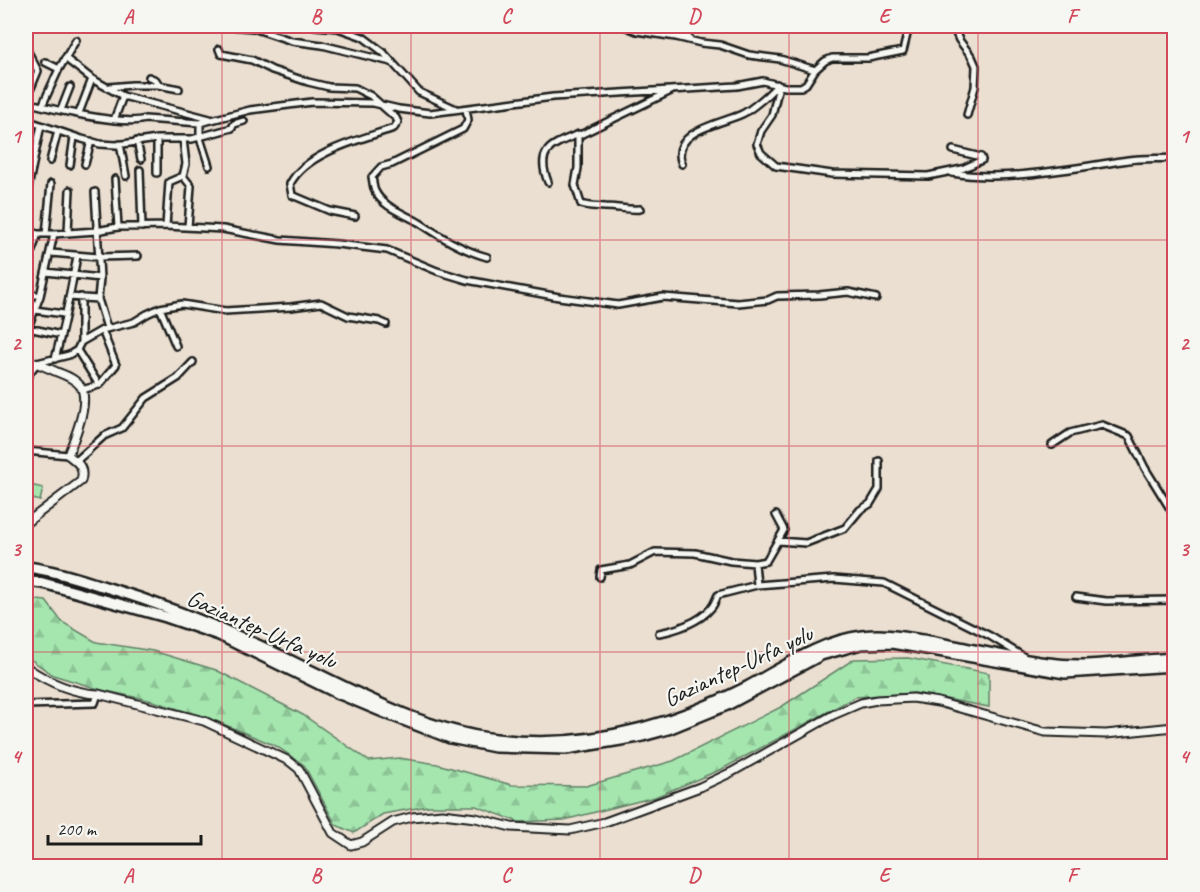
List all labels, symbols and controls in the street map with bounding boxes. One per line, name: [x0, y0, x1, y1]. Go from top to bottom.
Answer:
text: A: [123, 4, 135, 29]
text: B: [311, 4, 323, 29]
text: C: [501, 4, 513, 29]
text: D: [688, 4, 702, 29]
text: E: [879, 4, 893, 29]
text: F: [1067, 4, 1081, 29]
text: 1: [12, 124, 23, 149]
text: 1: [1180, 124, 1191, 149]
text: 2: [12, 331, 23, 356]
text: 2: [1180, 331, 1191, 356]
text: 3: [12, 537, 23, 562]
text: 3: [1180, 537, 1191, 562]
street label: Gaziantep-Urfa yolu: [182, 583, 343, 676]
street label: Gaziantep-Urfa yolu: [659, 618, 819, 714]
text: 4: [12, 744, 24, 769]
text: 4: [1180, 744, 1192, 769]
scale bar: [48, 808, 201, 846]
text: 200 m: [57, 818, 98, 840]
text: A: [123, 863, 135, 888]
text: B: [311, 863, 323, 888]
text: C: [501, 863, 513, 888]
text: D: [688, 863, 702, 888]
text: E: [879, 863, 893, 888]
text: F: [1067, 863, 1081, 888]

